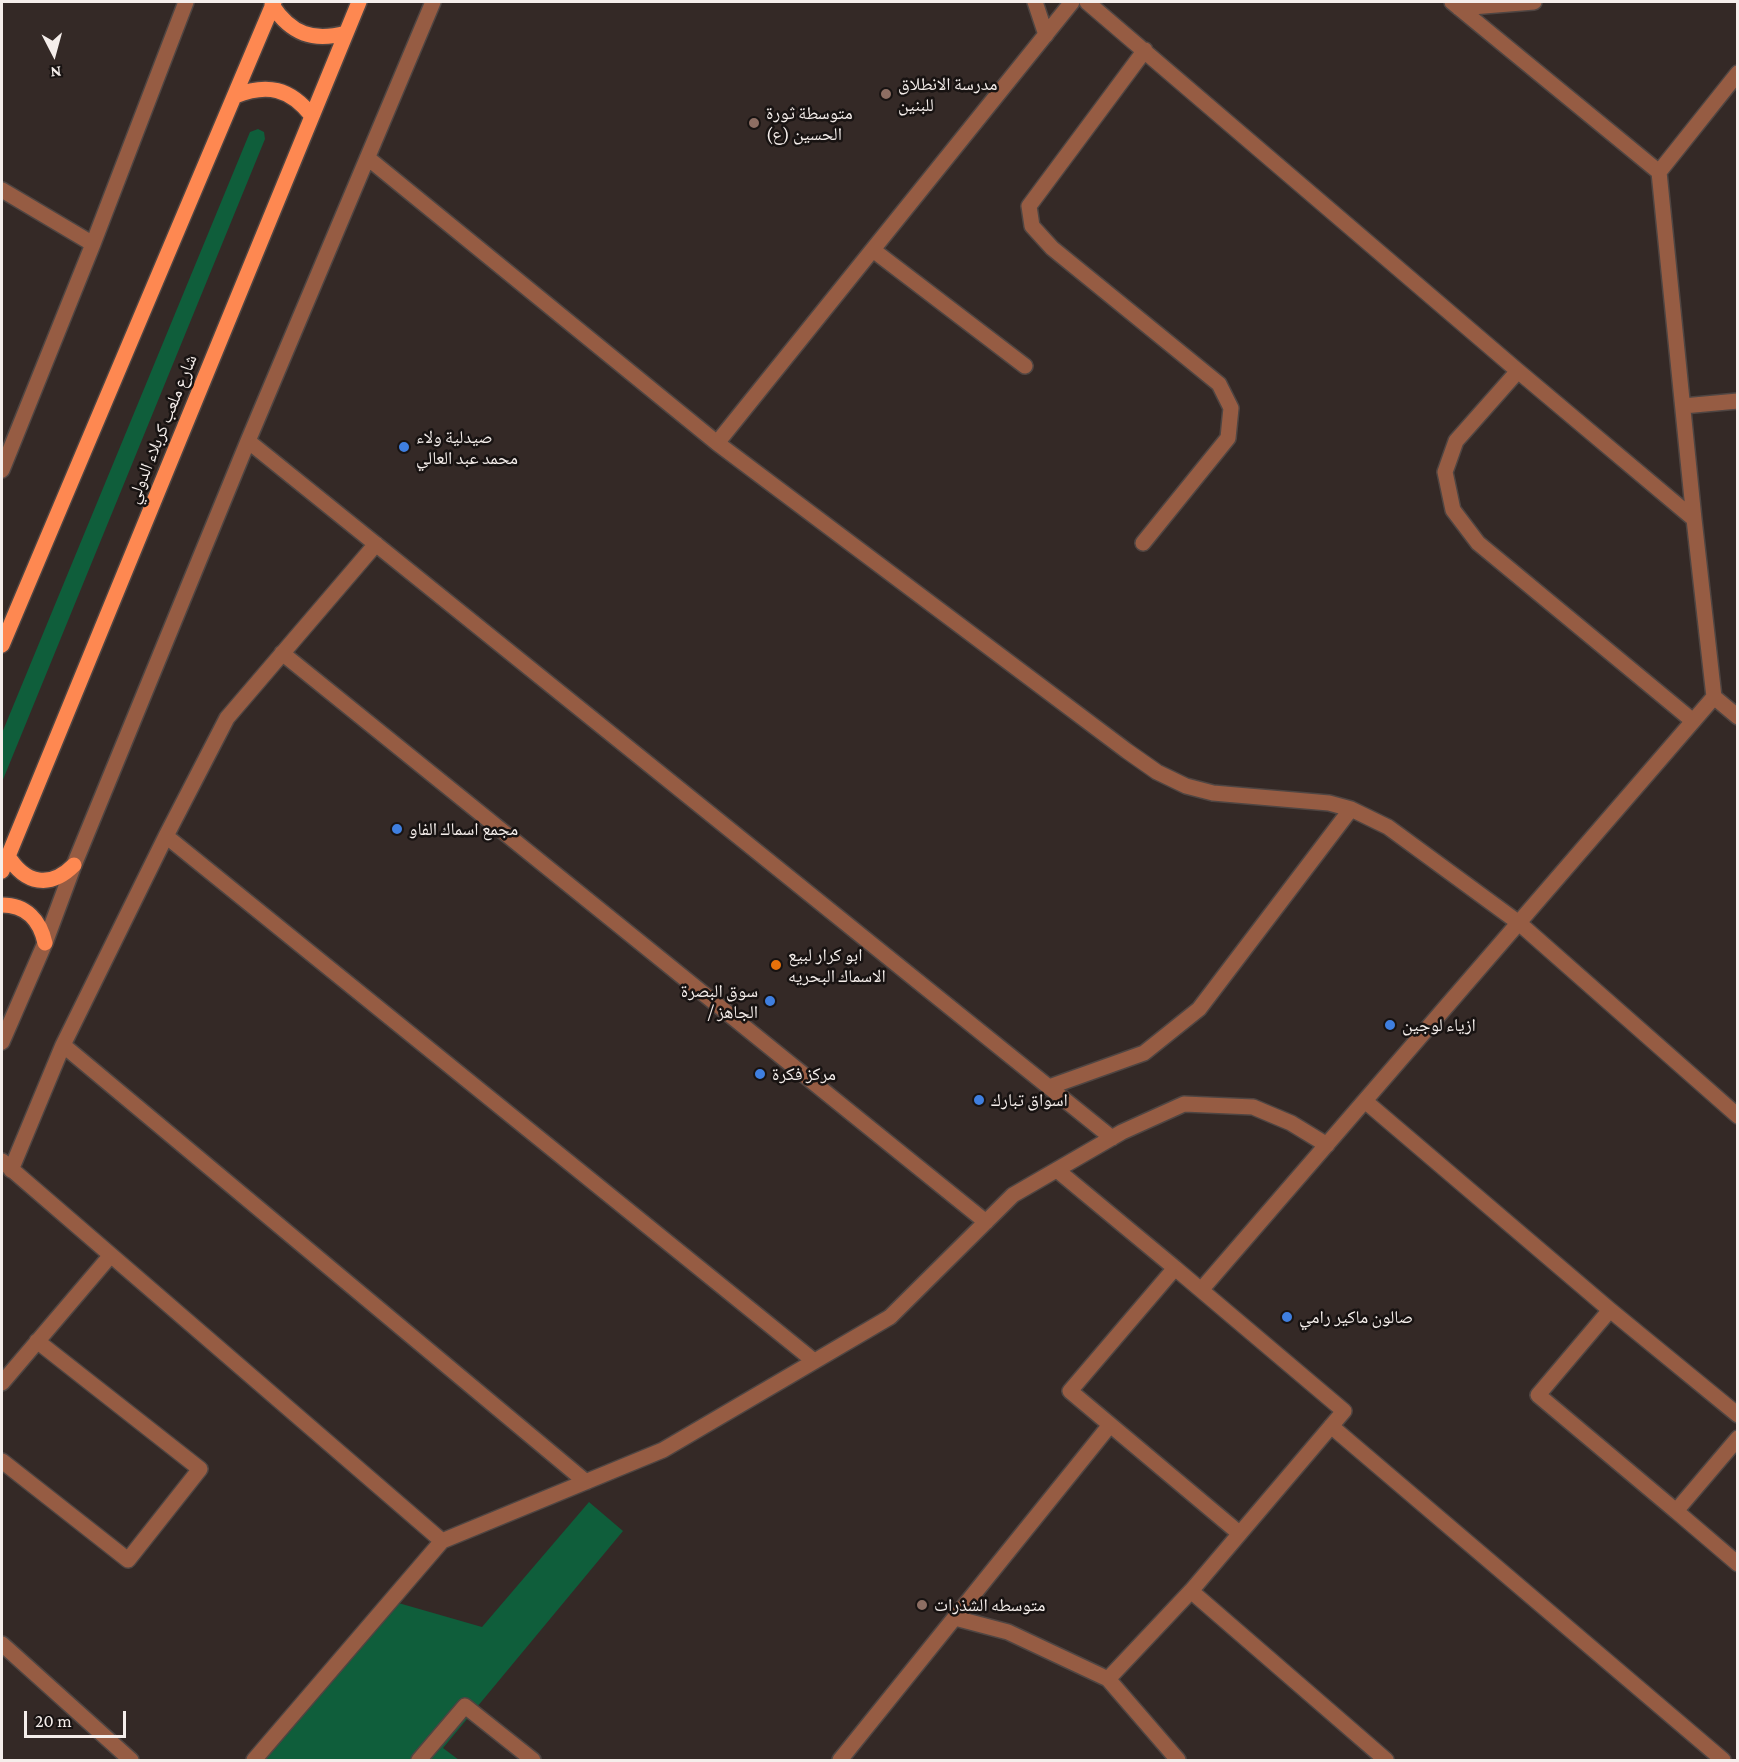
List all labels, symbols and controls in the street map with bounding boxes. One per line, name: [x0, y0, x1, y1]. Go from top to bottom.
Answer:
north arrow: [24, 24, 84, 84]
text: N: [50, 63, 62, 81]
place label: مدرسة الانطلاق للبنين: [898, 73, 998, 116]
marker: مدرسة الانطلاق للبنين: [879, 87, 893, 101]
place label: متوسطة ثورة الحسين (ع): [766, 102, 853, 144]
marker: متوسطة ثورة الحسين (ع): [747, 116, 761, 130]
street label: شارع ملعب كربلاء الدولي: [122, 351, 202, 507]
place label: صيدلية ولاء محمد عبد العالي: [416, 426, 518, 468]
marker: صيدلية ولاء محمد عبد العالي: [397, 440, 411, 454]
place label: مجمع اسماك الفاو: [409, 818, 518, 840]
marker: مجمع اسماك الفاو: [390, 822, 404, 836]
place label: ابو كرار لبيع الاسماك البحريه: [788, 944, 886, 986]
marker: ابو كرار لبيع الاسماك البحريه: [769, 958, 783, 972]
place label: سوق البصرة / الجاهز: [681, 980, 758, 1022]
marker: سوق البصرة / الجاهز: [763, 994, 777, 1008]
place label: ازياء لوجين: [1402, 1014, 1476, 1036]
marker: ازياء لوجين: [1383, 1018, 1397, 1032]
place label: مركز فكرة: [772, 1063, 836, 1085]
marker: مركز فكرة: [753, 1067, 767, 1081]
place label: اسواق تبارك: [991, 1089, 1068, 1111]
marker: اسواق تبارك: [972, 1093, 986, 1107]
place label: صالون ماكير رامي: [1299, 1306, 1413, 1328]
marker: صالون ماكير رامي: [1280, 1310, 1294, 1324]
place label: متوسطه الشذرات: [934, 1594, 1045, 1616]
marker: متوسطه الشذرات: [915, 1598, 929, 1612]
scale bar: [27, 1699, 129, 1737]
text: 20 m: [35, 1711, 72, 1731]

